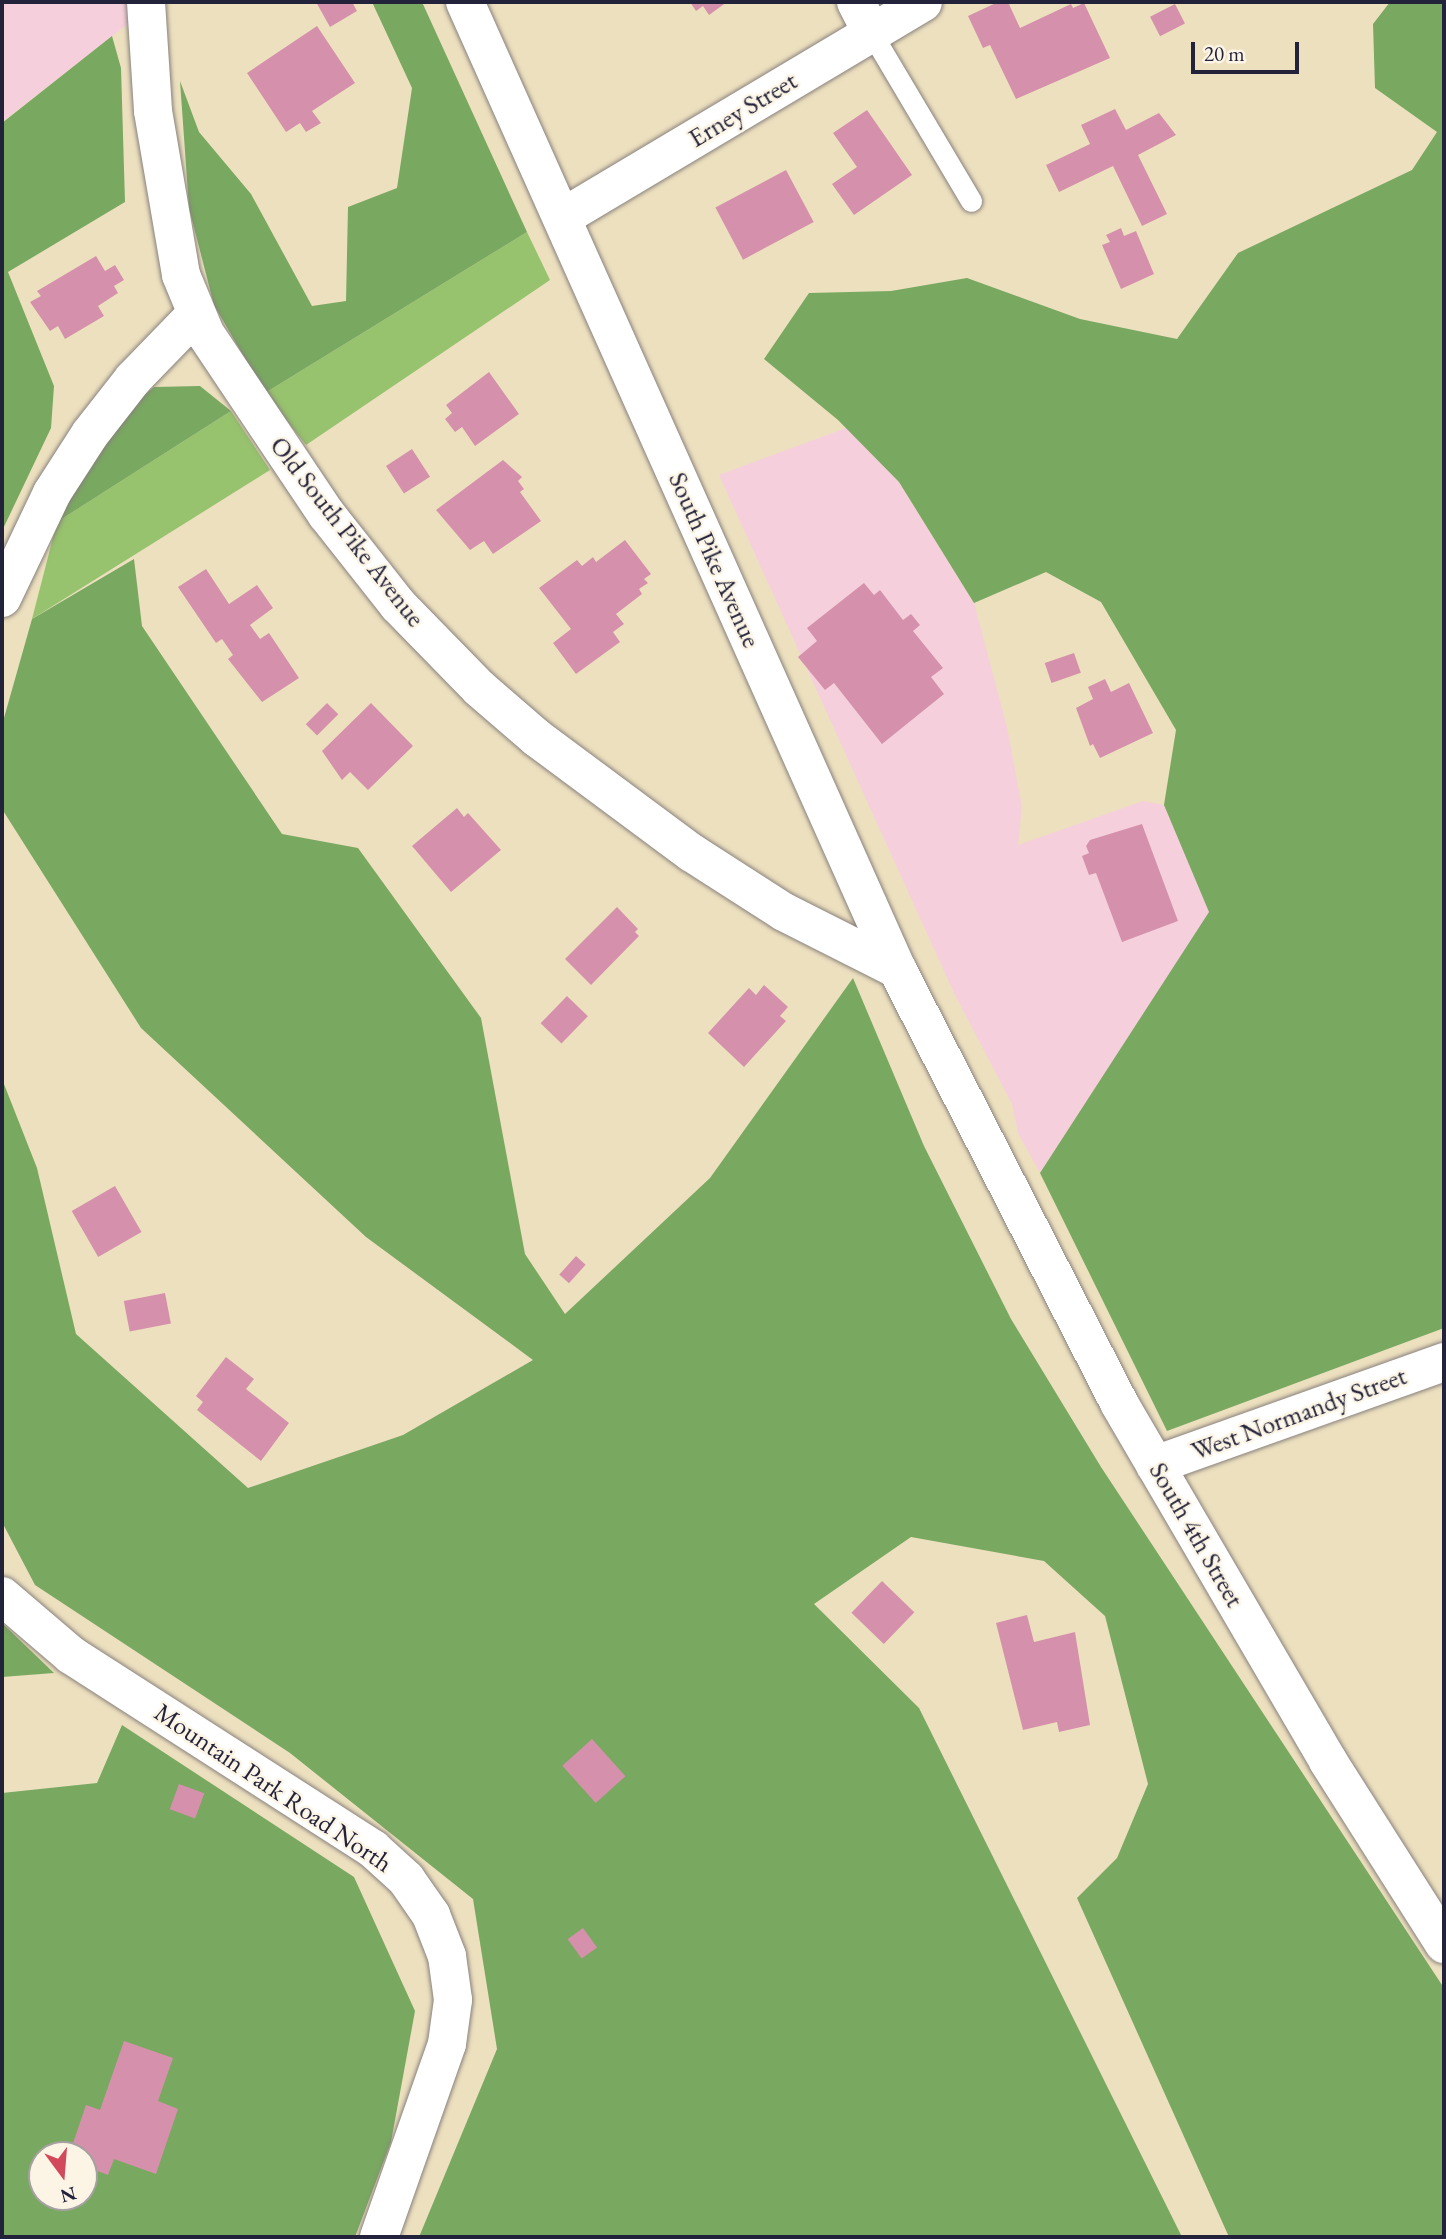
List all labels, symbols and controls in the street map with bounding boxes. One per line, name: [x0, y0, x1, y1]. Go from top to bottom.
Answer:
scale bar: [1194, 28, 1302, 72]
text: 20 m: [1204, 40, 1245, 67]
street label: Erney Street: [683, 65, 803, 155]
street label: Old South Pike Avenue: [263, 431, 431, 633]
street label: South Pike Avenue: [661, 468, 767, 652]
street label: West Normandy Street: [1187, 1361, 1411, 1467]
street label: South 4th Street: [1142, 1457, 1250, 1613]
street label: Mountain Park Road North: [148, 1697, 398, 1879]
north arrow: [28, 2141, 98, 2211]
text: N: [58, 2181, 79, 2209]

